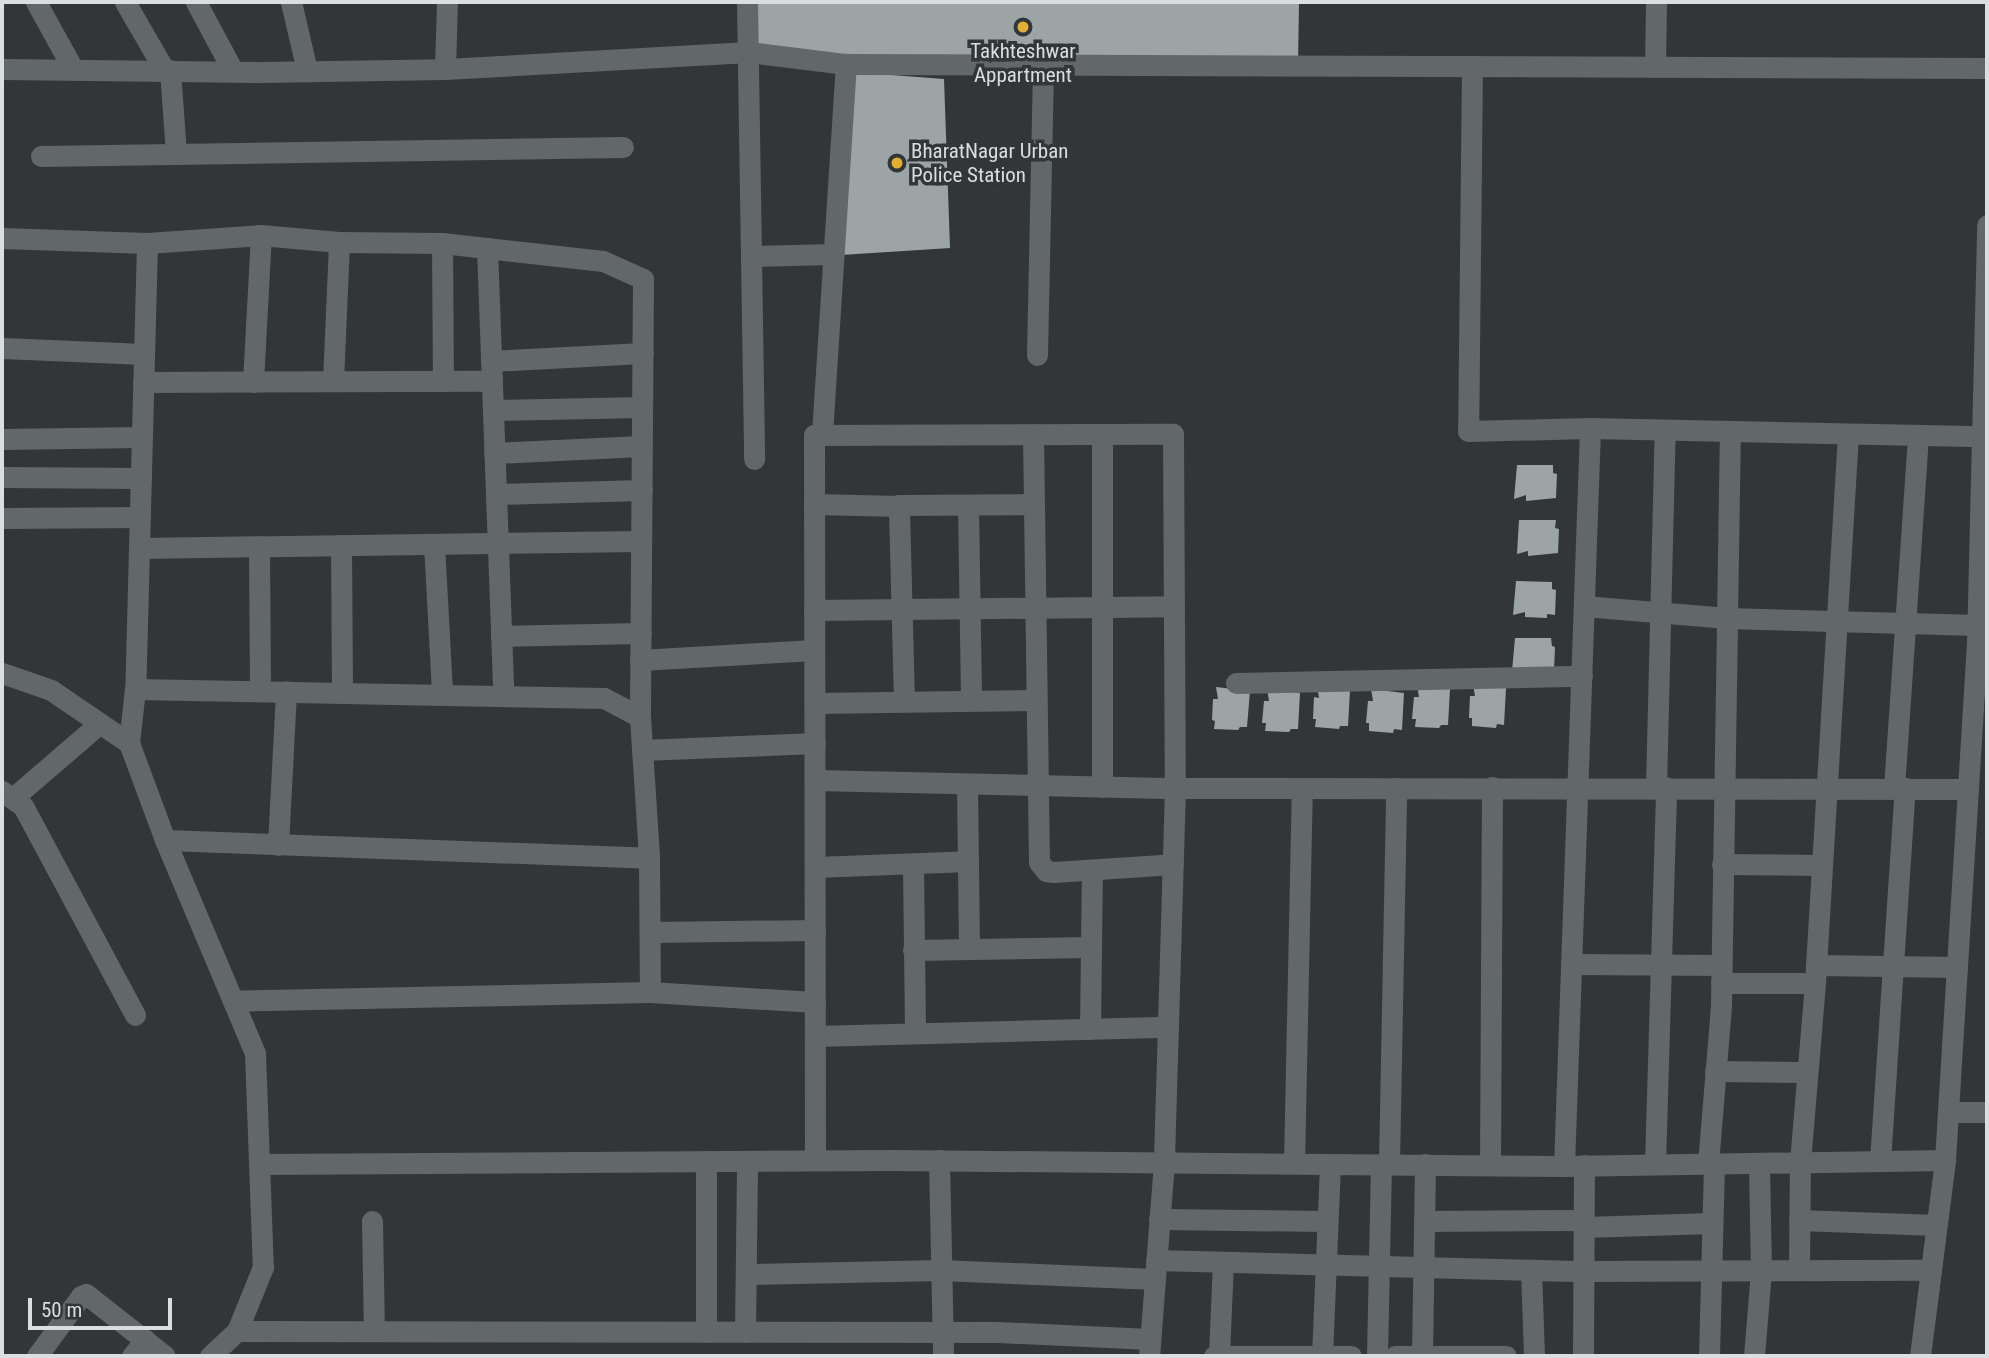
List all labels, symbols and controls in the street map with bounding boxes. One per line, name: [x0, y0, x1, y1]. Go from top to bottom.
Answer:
marker: Takhteshwar Appartment: [1015, 19, 1031, 35]
place label: Takhteshwar Appartment: [970, 38, 1076, 88]
place label: BharatNagar Urban Police Station: [911, 138, 1068, 188]
marker: BharatNagar Urban Police Station: [889, 155, 905, 171]
scale bar: [32, 1284, 175, 1328]
text: 50 m: [41, 1298, 82, 1322]

